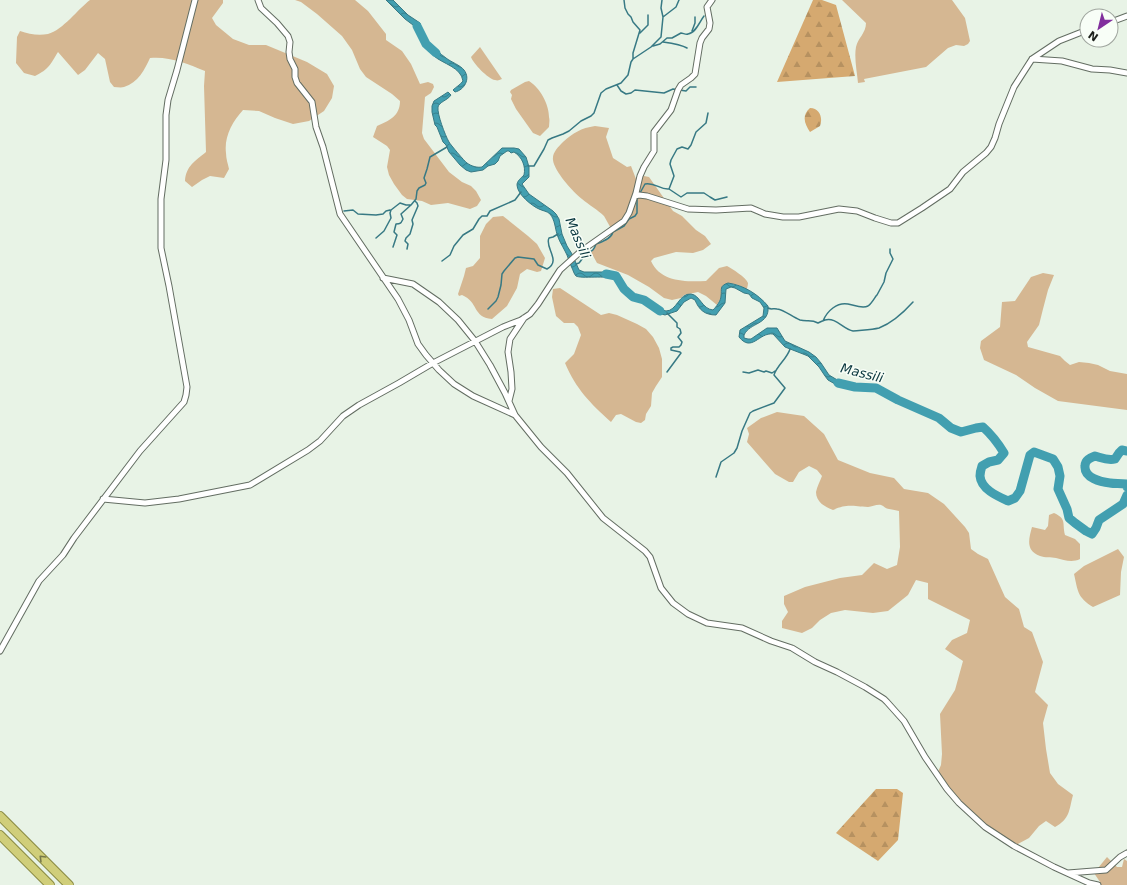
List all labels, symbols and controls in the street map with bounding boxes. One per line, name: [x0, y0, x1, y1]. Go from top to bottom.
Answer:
north arrow: [1079, 8, 1119, 48]
text: N: [1086, 28, 1101, 44]
water label: Massili: [563, 215, 594, 261]
water label: Massili: [839, 360, 885, 386]
one-way arrow: [39, 855, 47, 862]

